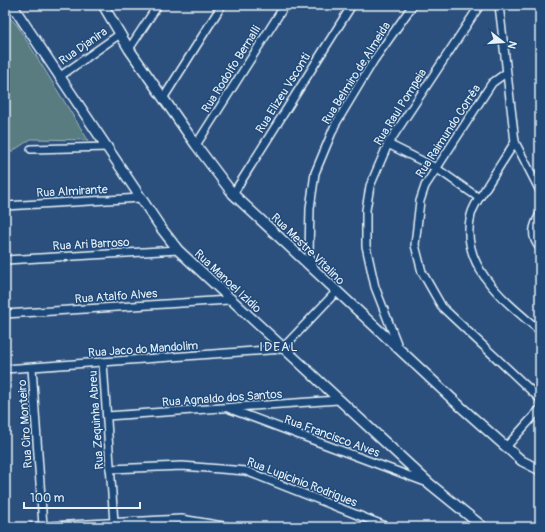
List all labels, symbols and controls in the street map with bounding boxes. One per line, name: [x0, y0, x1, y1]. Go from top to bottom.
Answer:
street label: Rua Belmiro de Almeida: [319, 19, 394, 127]
north arrow: [483, 22, 523, 62]
street label: Rua Rodolfo Bernalli: [199, 23, 264, 116]
street label: Rua Djanira: [56, 24, 111, 68]
text: N: [505, 39, 519, 51]
street label: Rua Elizeu Vsconti: [253, 50, 314, 136]
street label: Rua Raul Pompeia: [371, 66, 430, 148]
street label: Rua Raimundo Corrêa: [413, 82, 484, 181]
street label: Rua Almirante: [36, 182, 108, 201]
street label: Rua Mestre Vitalino: [268, 210, 348, 289]
street label: Rua Ari Barroso: [52, 235, 130, 254]
street label: Rua Manoel Izidio: [191, 247, 265, 317]
street label: Rua Atalfo Alves: [74, 286, 158, 307]
street label: Rua Jaco do Mandolim: [87, 338, 199, 361]
district label: IDEAL: [259, 339, 299, 355]
street label: Rua Zequinha Abreu: [86, 370, 107, 470]
street label: Rua Ciro Monteiro: [15, 379, 36, 469]
street label: Rua Agnaldo dos Santos: [161, 387, 283, 410]
street label: Rua Francisco Alves: [282, 412, 382, 461]
street label: Rua Lupicinio Rodrigues: [245, 455, 360, 511]
scale bar: [24, 484, 140, 510]
text: 100 m: [30, 491, 65, 506]

